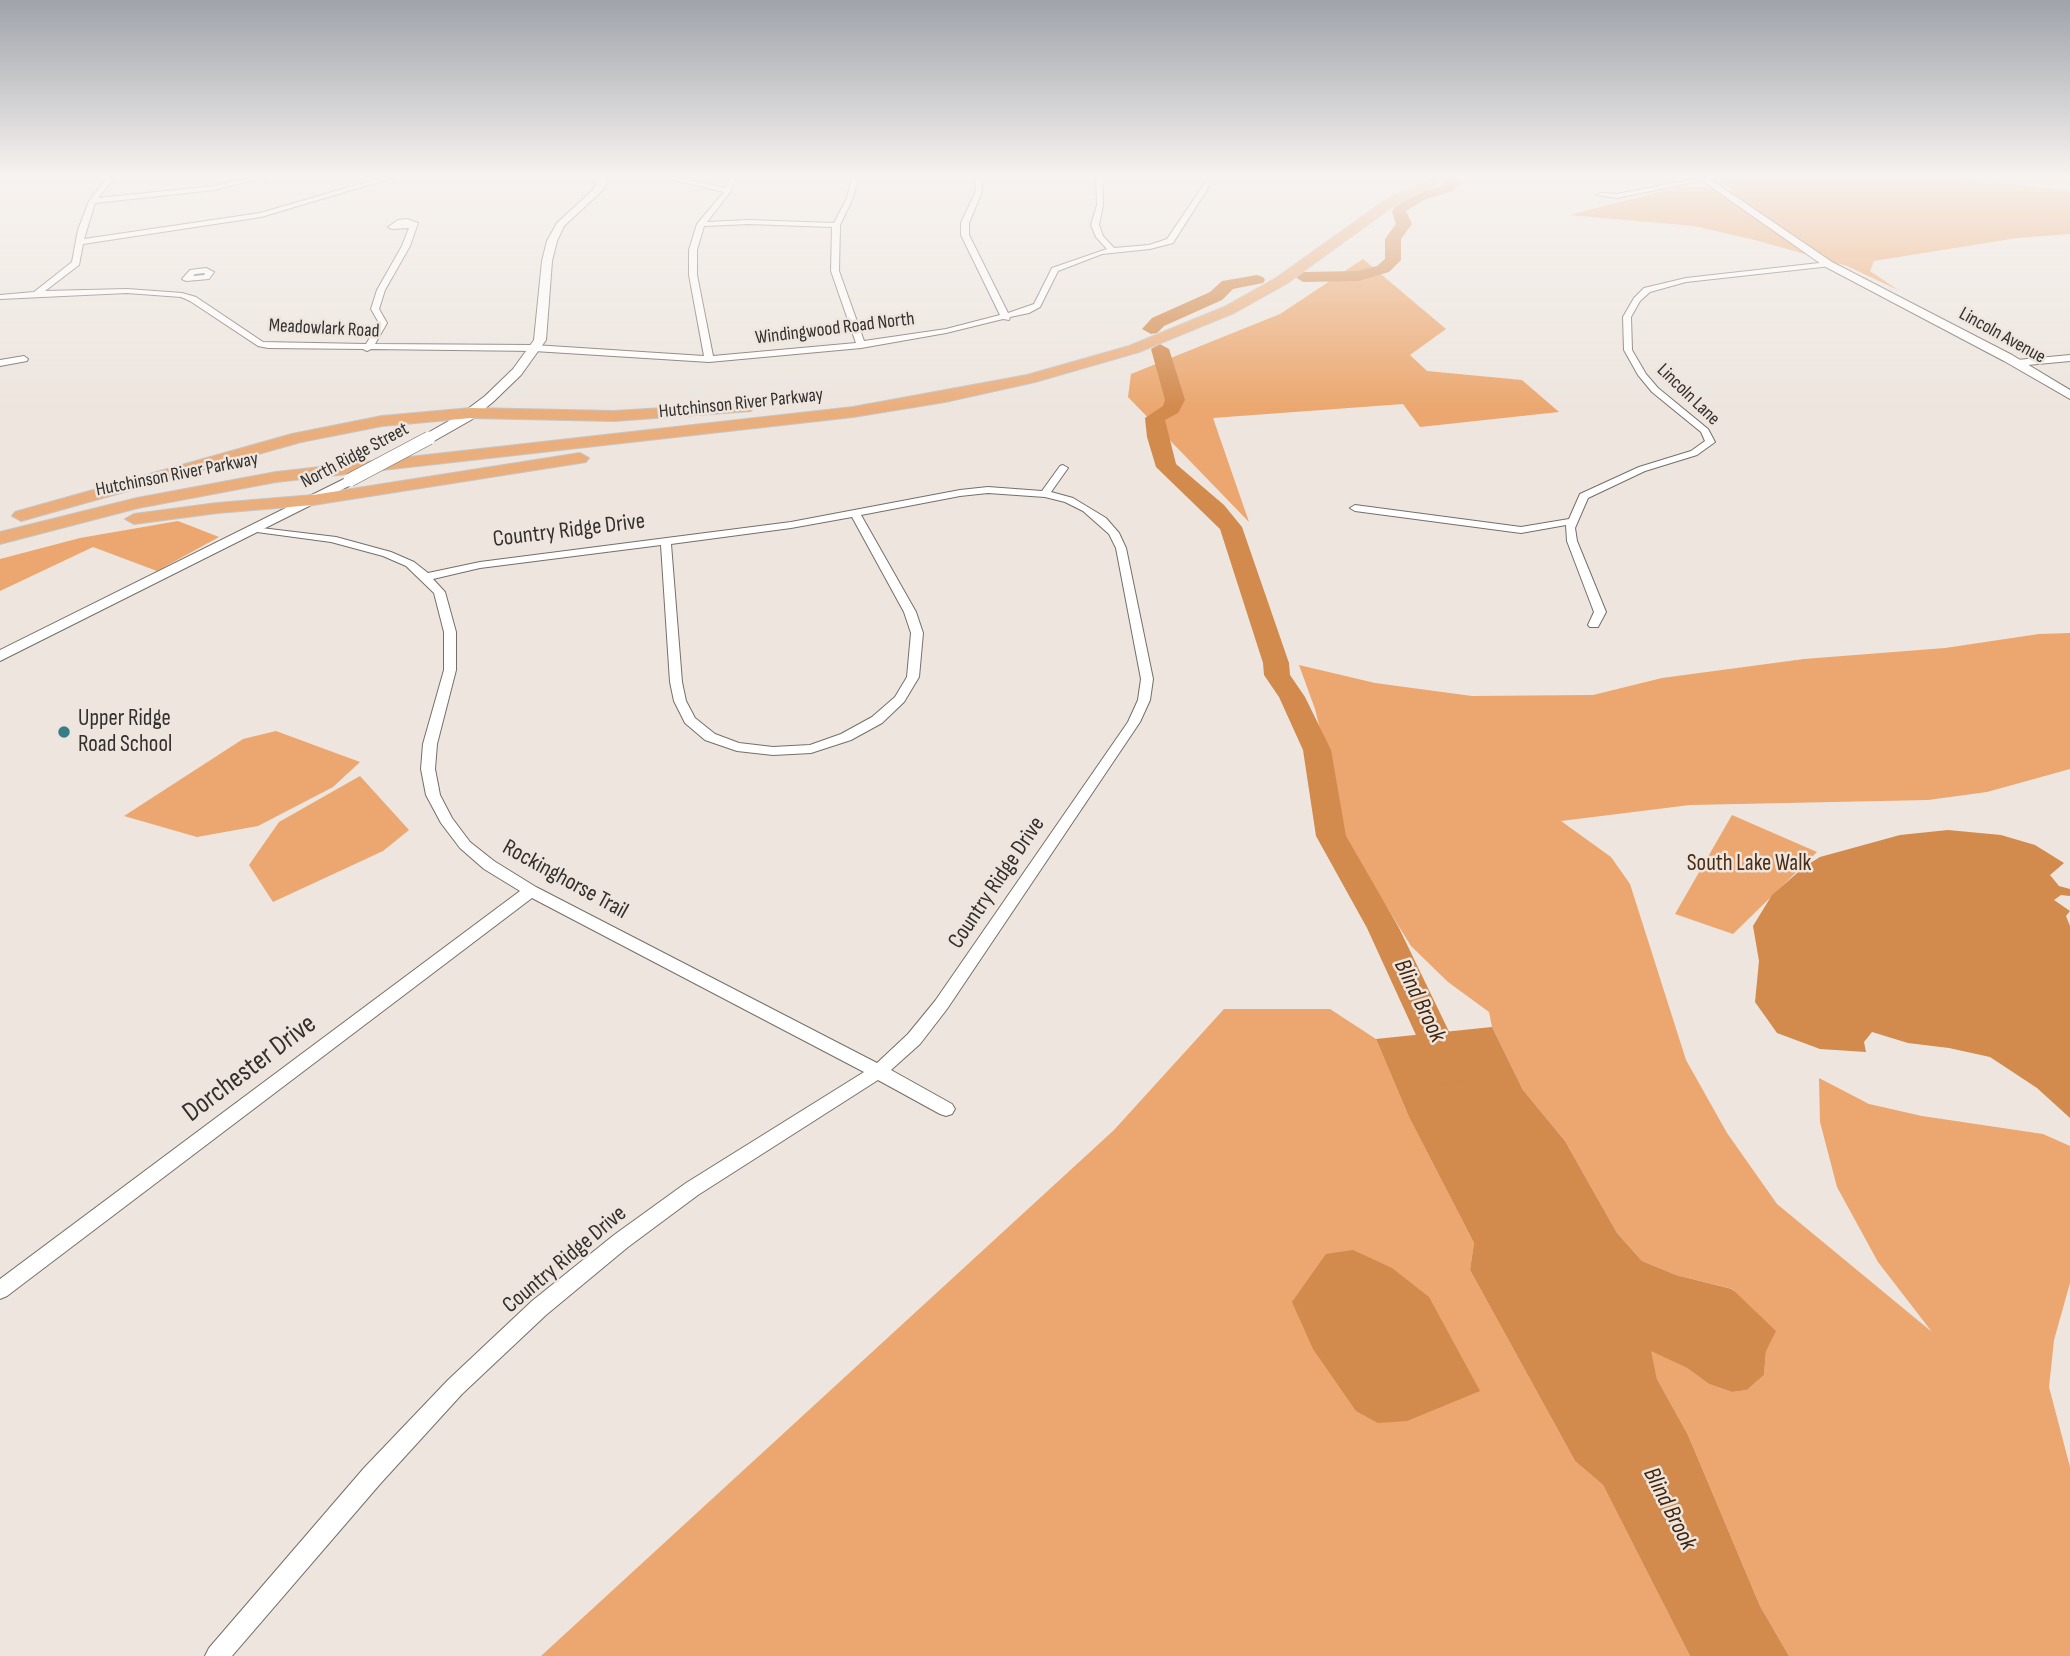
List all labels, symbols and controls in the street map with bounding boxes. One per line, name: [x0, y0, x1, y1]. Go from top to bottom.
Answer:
street label: Lincoln Avenue: [1955, 303, 2049, 369]
street label: Windingwood Road North: [754, 308, 916, 350]
street label: Meadowlark Road: [268, 315, 380, 343]
street label: Lincoln Lane: [1652, 359, 1724, 431]
street label: Hutchinson River Parkway: [658, 384, 824, 424]
street label: North Ridge Street: [297, 418, 413, 494]
street label: Hutchinson River Parkway: [94, 448, 260, 502]
street label: Country Ridge Drive: [491, 508, 647, 554]
place label: Upper Ridge Road School: [78, 705, 172, 759]
marker: Upper Ridge Road School: [56, 724, 72, 740]
street label: Country Ridge Drive: [943, 812, 1051, 954]
street label: Rockinghorse Trail: [497, 834, 633, 926]
park label: South Lake Walk: [1687, 850, 1811, 878]
water label: Blind Brook: [1387, 955, 1451, 1047]
street label: Dorchester Drive: [177, 1008, 323, 1130]
street label: Country Ridge Drive: [497, 1200, 633, 1320]
water label: Blind Brook: [1636, 1463, 1702, 1555]

